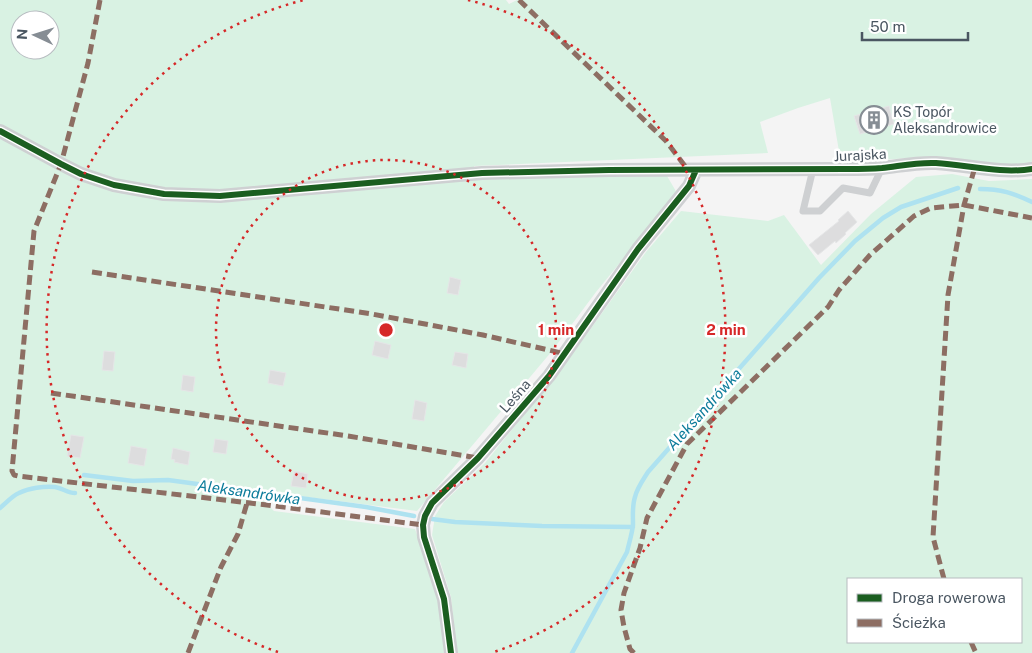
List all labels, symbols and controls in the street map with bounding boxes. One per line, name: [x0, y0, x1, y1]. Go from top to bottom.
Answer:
north arrow: [10, 10, 60, 60]
scale bar: [862, 10, 968, 42]
text: 50 m: [870, 18, 905, 35]
text: N: [14, 28, 30, 40]
place label: KS Topór Aleksandrowice: [893, 104, 997, 136]
building icon: KS Topór Aleksandrowice: [859, 105, 889, 135]
street label: Jurajska: [833, 146, 887, 164]
centre of rings: [377, 321, 395, 339]
text: 1 min: [538, 321, 574, 338]
text: 2 min: [706, 321, 746, 338]
water label: Aleksandrówka: [663, 365, 745, 453]
street label: Leśna: [496, 376, 534, 416]
water label: Aleksandrówka: [197, 476, 301, 508]
legend: [847, 578, 1022, 643]
text: Droga rowerowa: [892, 589, 1006, 606]
text: Ścieżka: [892, 613, 946, 631]

